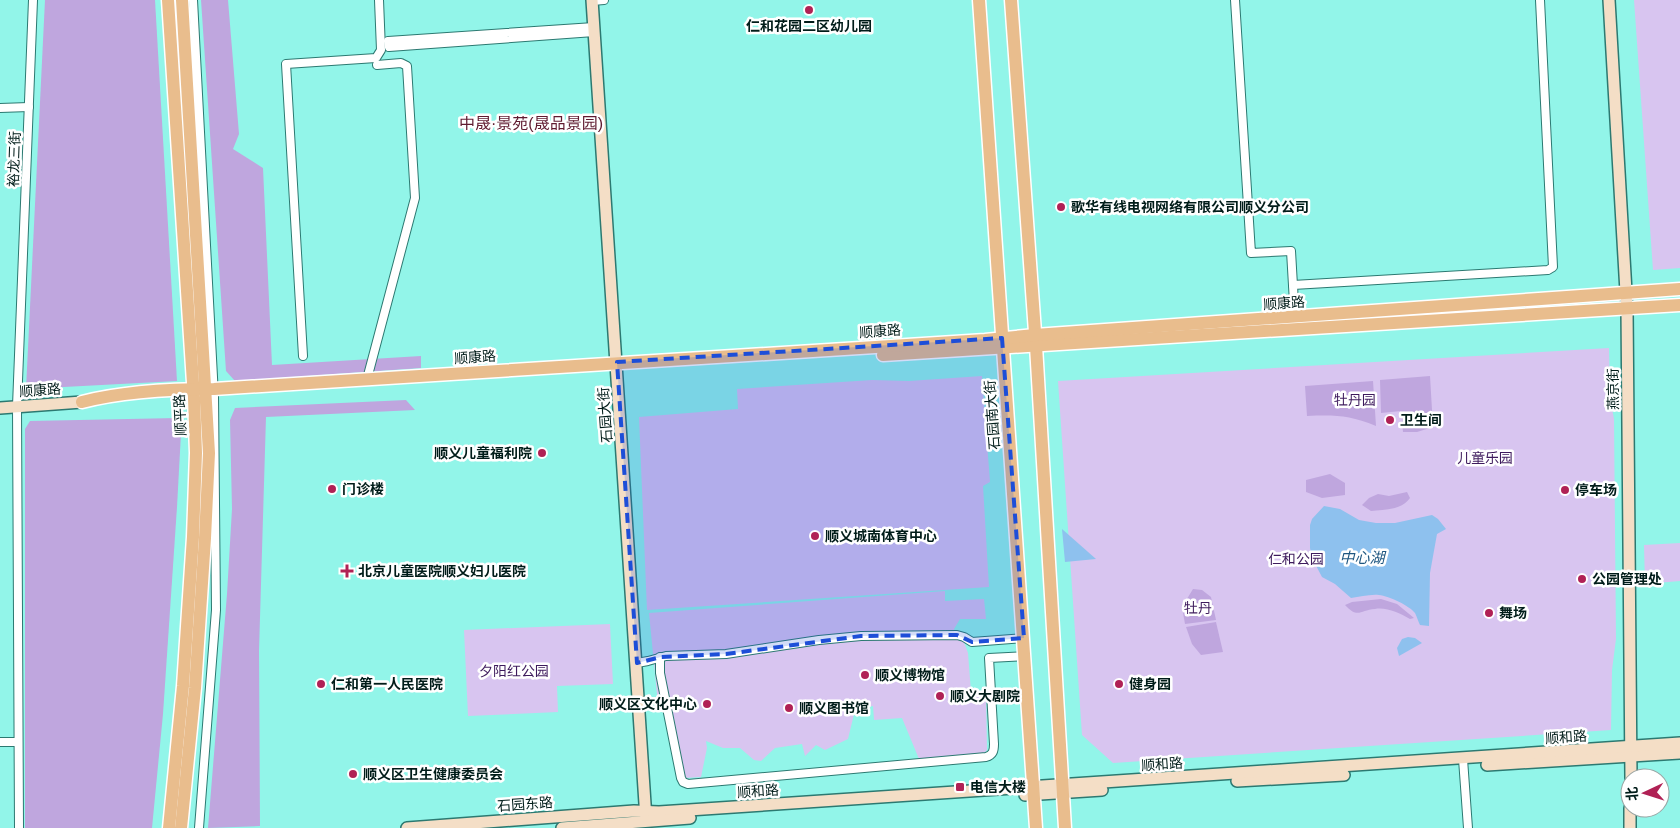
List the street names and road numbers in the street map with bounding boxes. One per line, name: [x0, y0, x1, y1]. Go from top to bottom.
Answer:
street label: 裕龙三街: [5, 131, 23, 187]
street label: 顺康路: [1262, 294, 1306, 312]
street label: 顺康路: [858, 322, 902, 340]
street label: 顺康路: [453, 348, 497, 366]
street label: 燕京街: [1605, 368, 1621, 410]
street label: 石园南大街: [982, 380, 1002, 450]
street label: 顺康路: [18, 381, 62, 399]
street label: 石园大街: [595, 387, 615, 443]
street label: 顺平路: [171, 394, 189, 436]
street label: 顺和路: [1544, 728, 1588, 746]
street label: 顺和路: [1140, 755, 1184, 773]
street label: 顺和路: [736, 782, 780, 800]
street label: 石园东路: [497, 794, 553, 814]

